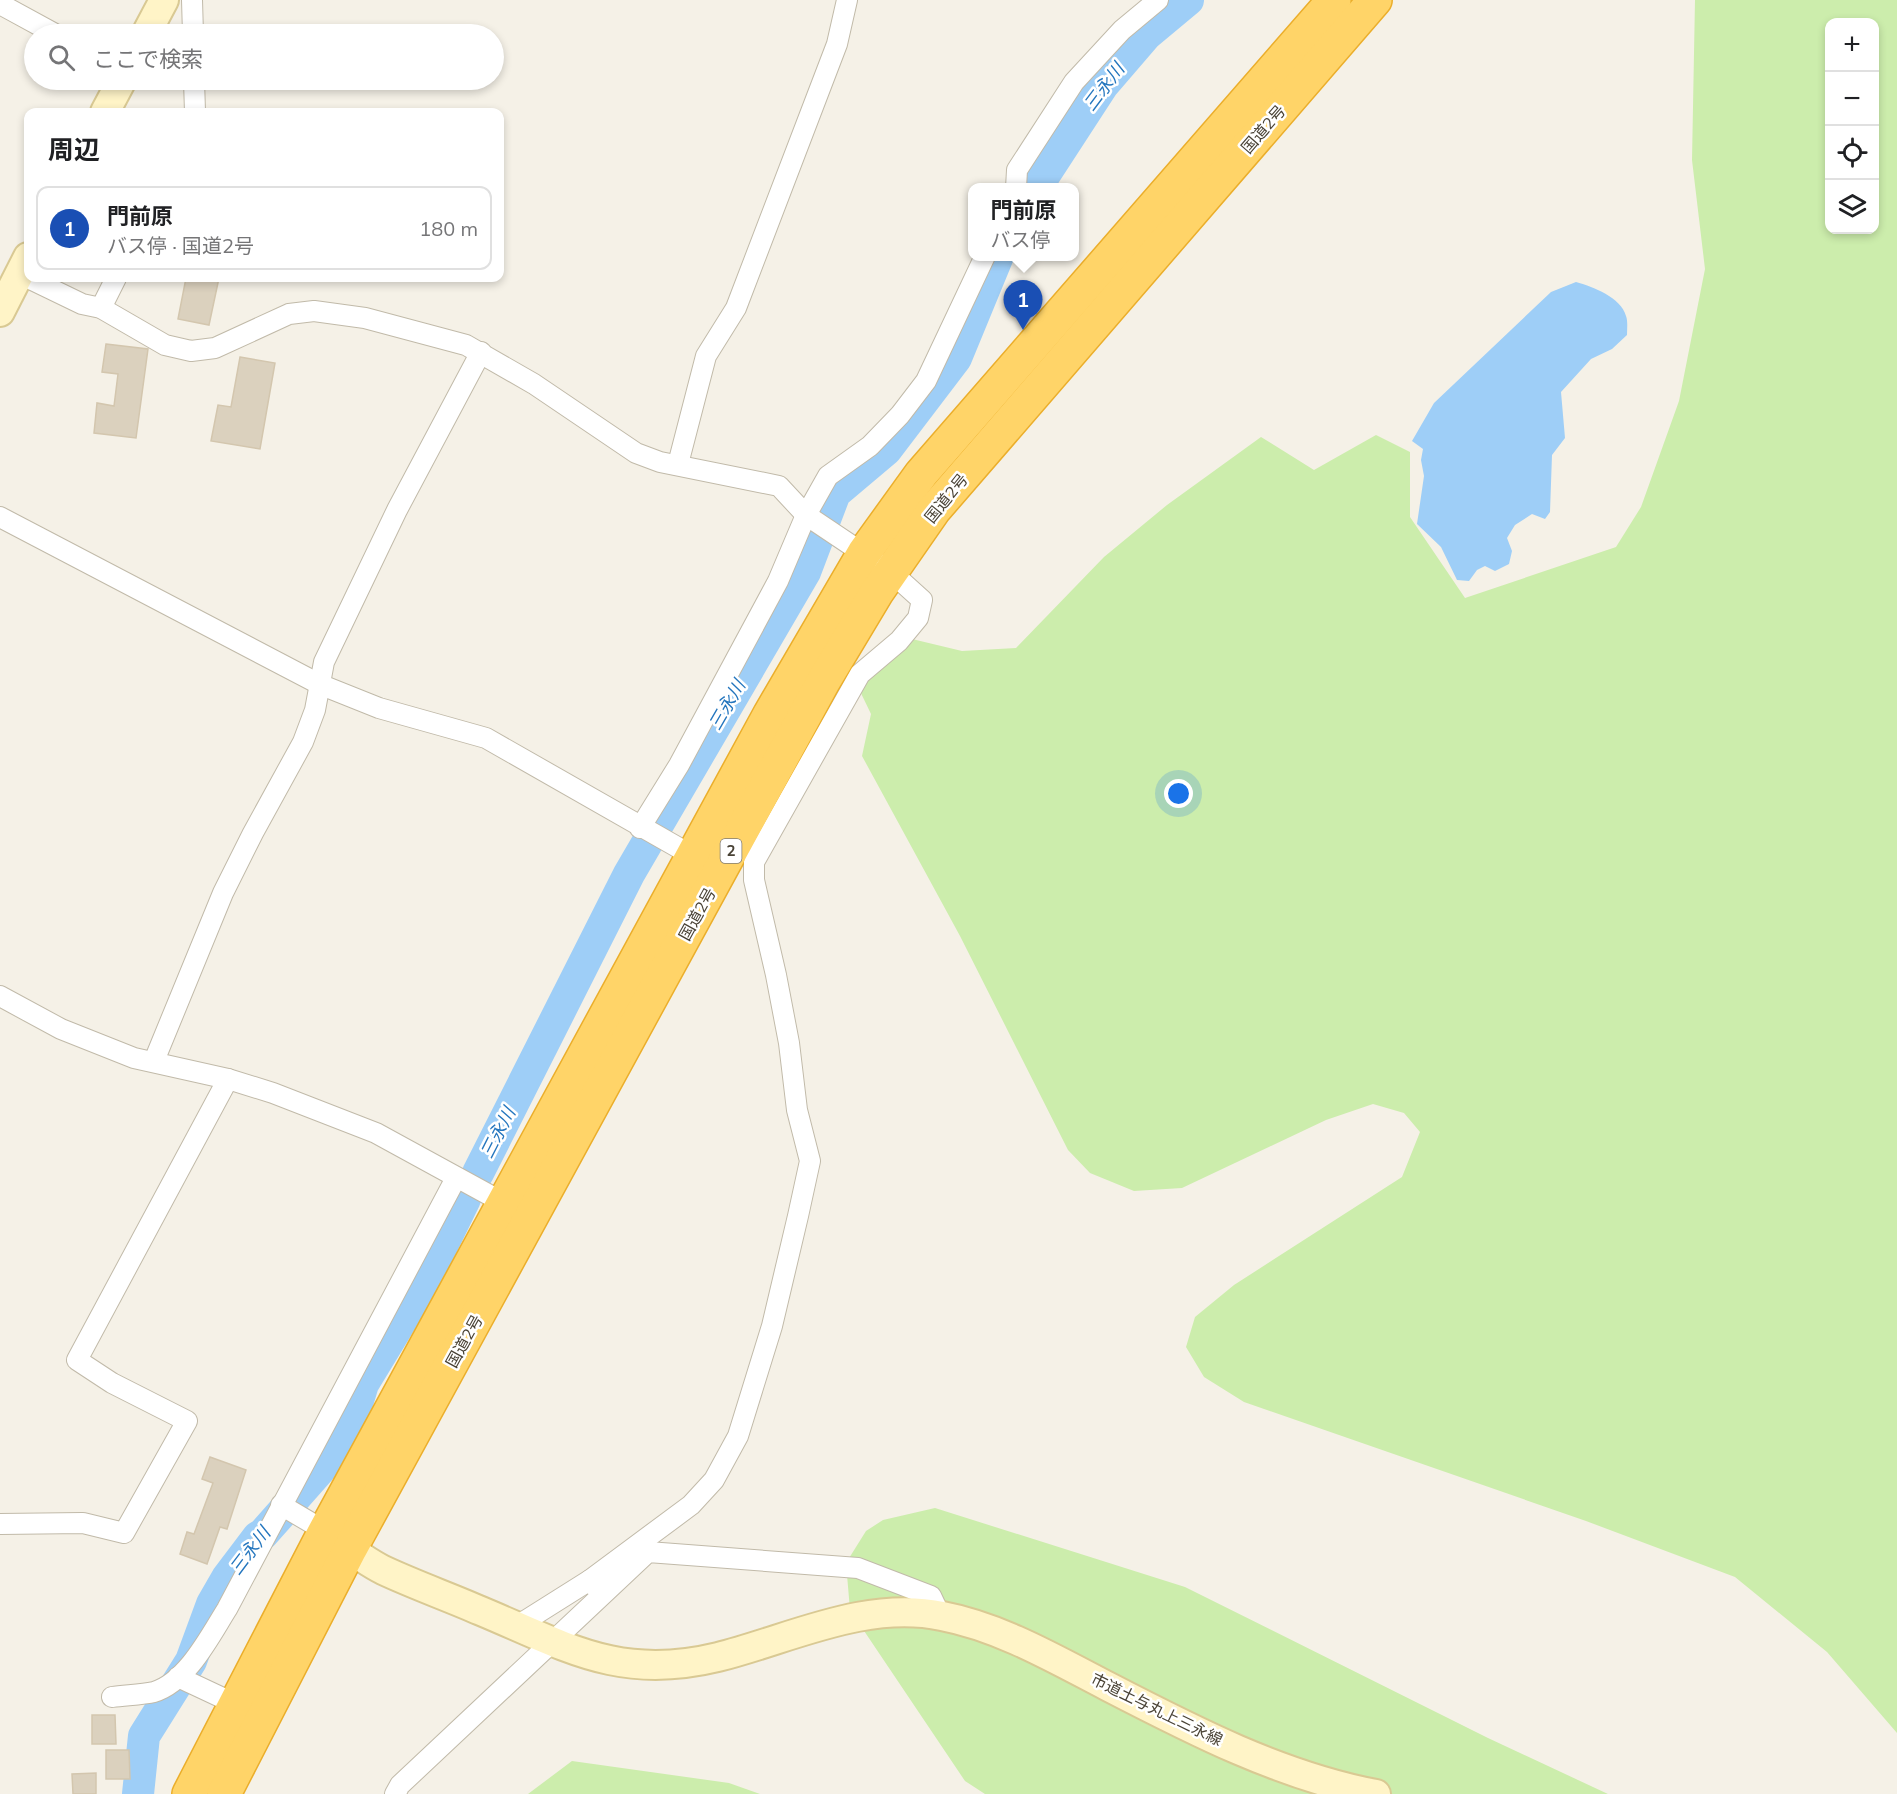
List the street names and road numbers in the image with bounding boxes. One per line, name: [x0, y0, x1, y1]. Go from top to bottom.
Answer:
street label: 国道2号: [1237, 101, 1289, 157]
street label: 国道2号: [920, 469, 972, 527]
road number: 2: [720, 839, 742, 863]
street label: 国道2号: [674, 884, 720, 944]
street label: 国道2号: [441, 1311, 487, 1371]
street label: 市道土与丸上三永線: [1088, 1668, 1226, 1750]

